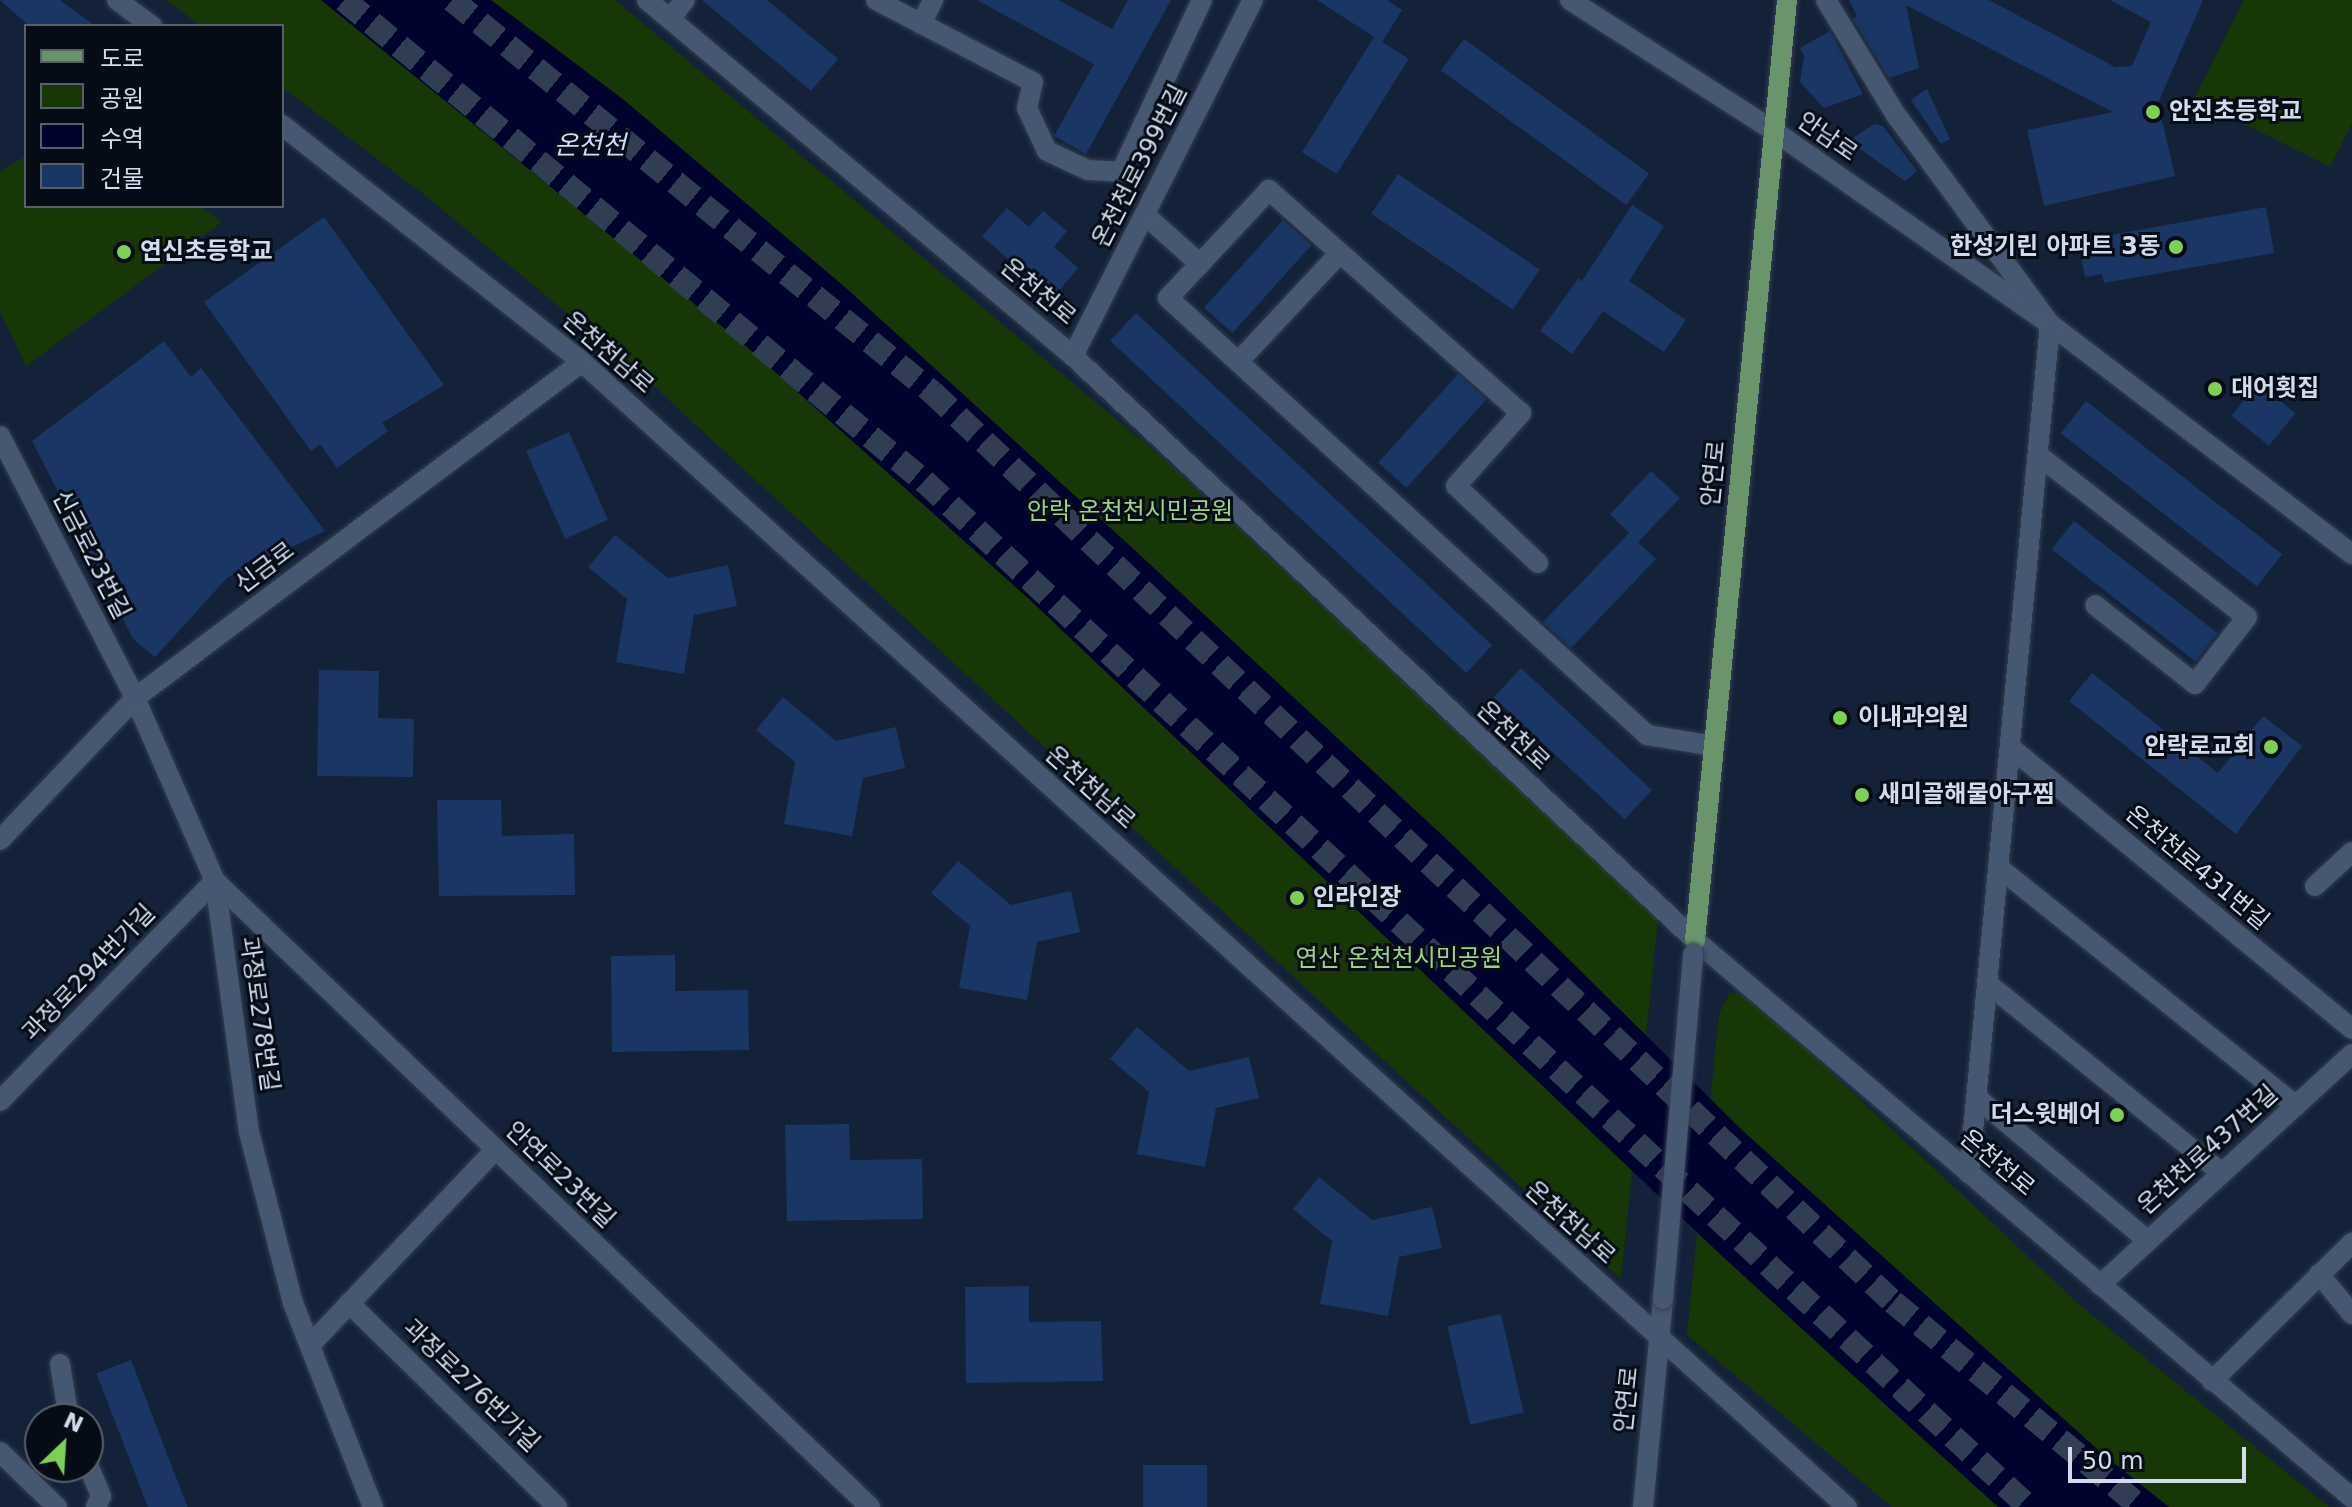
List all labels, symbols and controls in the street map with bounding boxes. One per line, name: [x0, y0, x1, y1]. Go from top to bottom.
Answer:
legend: [24, 24, 284, 208]
text: 도로: [100, 45, 144, 73]
street label: 온천천로399번길: [1087, 80, 1193, 252]
text: 공원: [100, 85, 144, 113]
place label: 안진초등학교: [2169, 98, 2301, 126]
marker: 안진초등학교: [2144, 103, 2162, 121]
street label: 안남로: [1792, 106, 1862, 168]
text: 수역: [100, 125, 144, 153]
water label: 온천천: [554, 130, 626, 162]
text: 건물: [100, 165, 144, 193]
place label: 한성기린 아파트 3동: [1950, 233, 2160, 261]
place label: 연신초등학교: [140, 238, 272, 266]
marker: 한성기린 아파트 3동: [2167, 238, 2185, 256]
marker: 연신초등학교: [115, 243, 133, 261]
street label: 온천천로: [995, 253, 1081, 331]
street label: 온천천남로: [557, 306, 659, 400]
place label: 대어횟집: [2231, 375, 2319, 403]
marker: 대어횟집: [2206, 380, 2224, 398]
street label: 안연로: [1696, 440, 1732, 508]
street label: 신금로23번길: [46, 486, 136, 624]
park label: 안락 온천천시민공원: [1027, 498, 1233, 526]
street label: 신금로: [230, 537, 300, 599]
street label: 온천천로: [1471, 695, 1555, 777]
place label: 이내과의원: [1858, 704, 1968, 732]
marker: 이내과의원: [1829, 707, 1851, 729]
place label: 안락로교회: [2145, 733, 2255, 761]
marker: 안락로교회: [2262, 738, 2280, 756]
street label: 온천천남로: [1039, 740, 1141, 836]
place label: 새미골해물아구찜: [1878, 781, 2055, 809]
marker: 새미골해물아구찜: [1853, 786, 1871, 804]
street label: 온천천로431번길: [2119, 800, 2275, 936]
place label: 인라인장: [1313, 884, 1401, 912]
marker: 인라인장: [1288, 889, 1306, 907]
street label: 과정로294번가길: [17, 899, 161, 1047]
street label: 과정로278번길: [234, 935, 284, 1093]
park label: 연산 온천천시민공원: [1296, 945, 1502, 973]
street label: 온천천로437번길: [2132, 1080, 2284, 1220]
place label: 더스윗베어: [1991, 1101, 2101, 1129]
marker: 더스윗베어: [2108, 1106, 2126, 1124]
street label: 안연로23번길: [499, 1116, 621, 1234]
street label: 온천천로: [1954, 1124, 2040, 1202]
street label: 온천천남로: [1519, 1175, 1621, 1271]
street label: 과정로276번가길: [397, 1314, 545, 1458]
street label: 안연로: [1609, 1366, 1645, 1434]
north arrow: [24, 1403, 104, 1483]
text: N: [60, 1407, 87, 1438]
scale bar: [2072, 1431, 2250, 1481]
text: 50 m: [2082, 1447, 2144, 1475]

